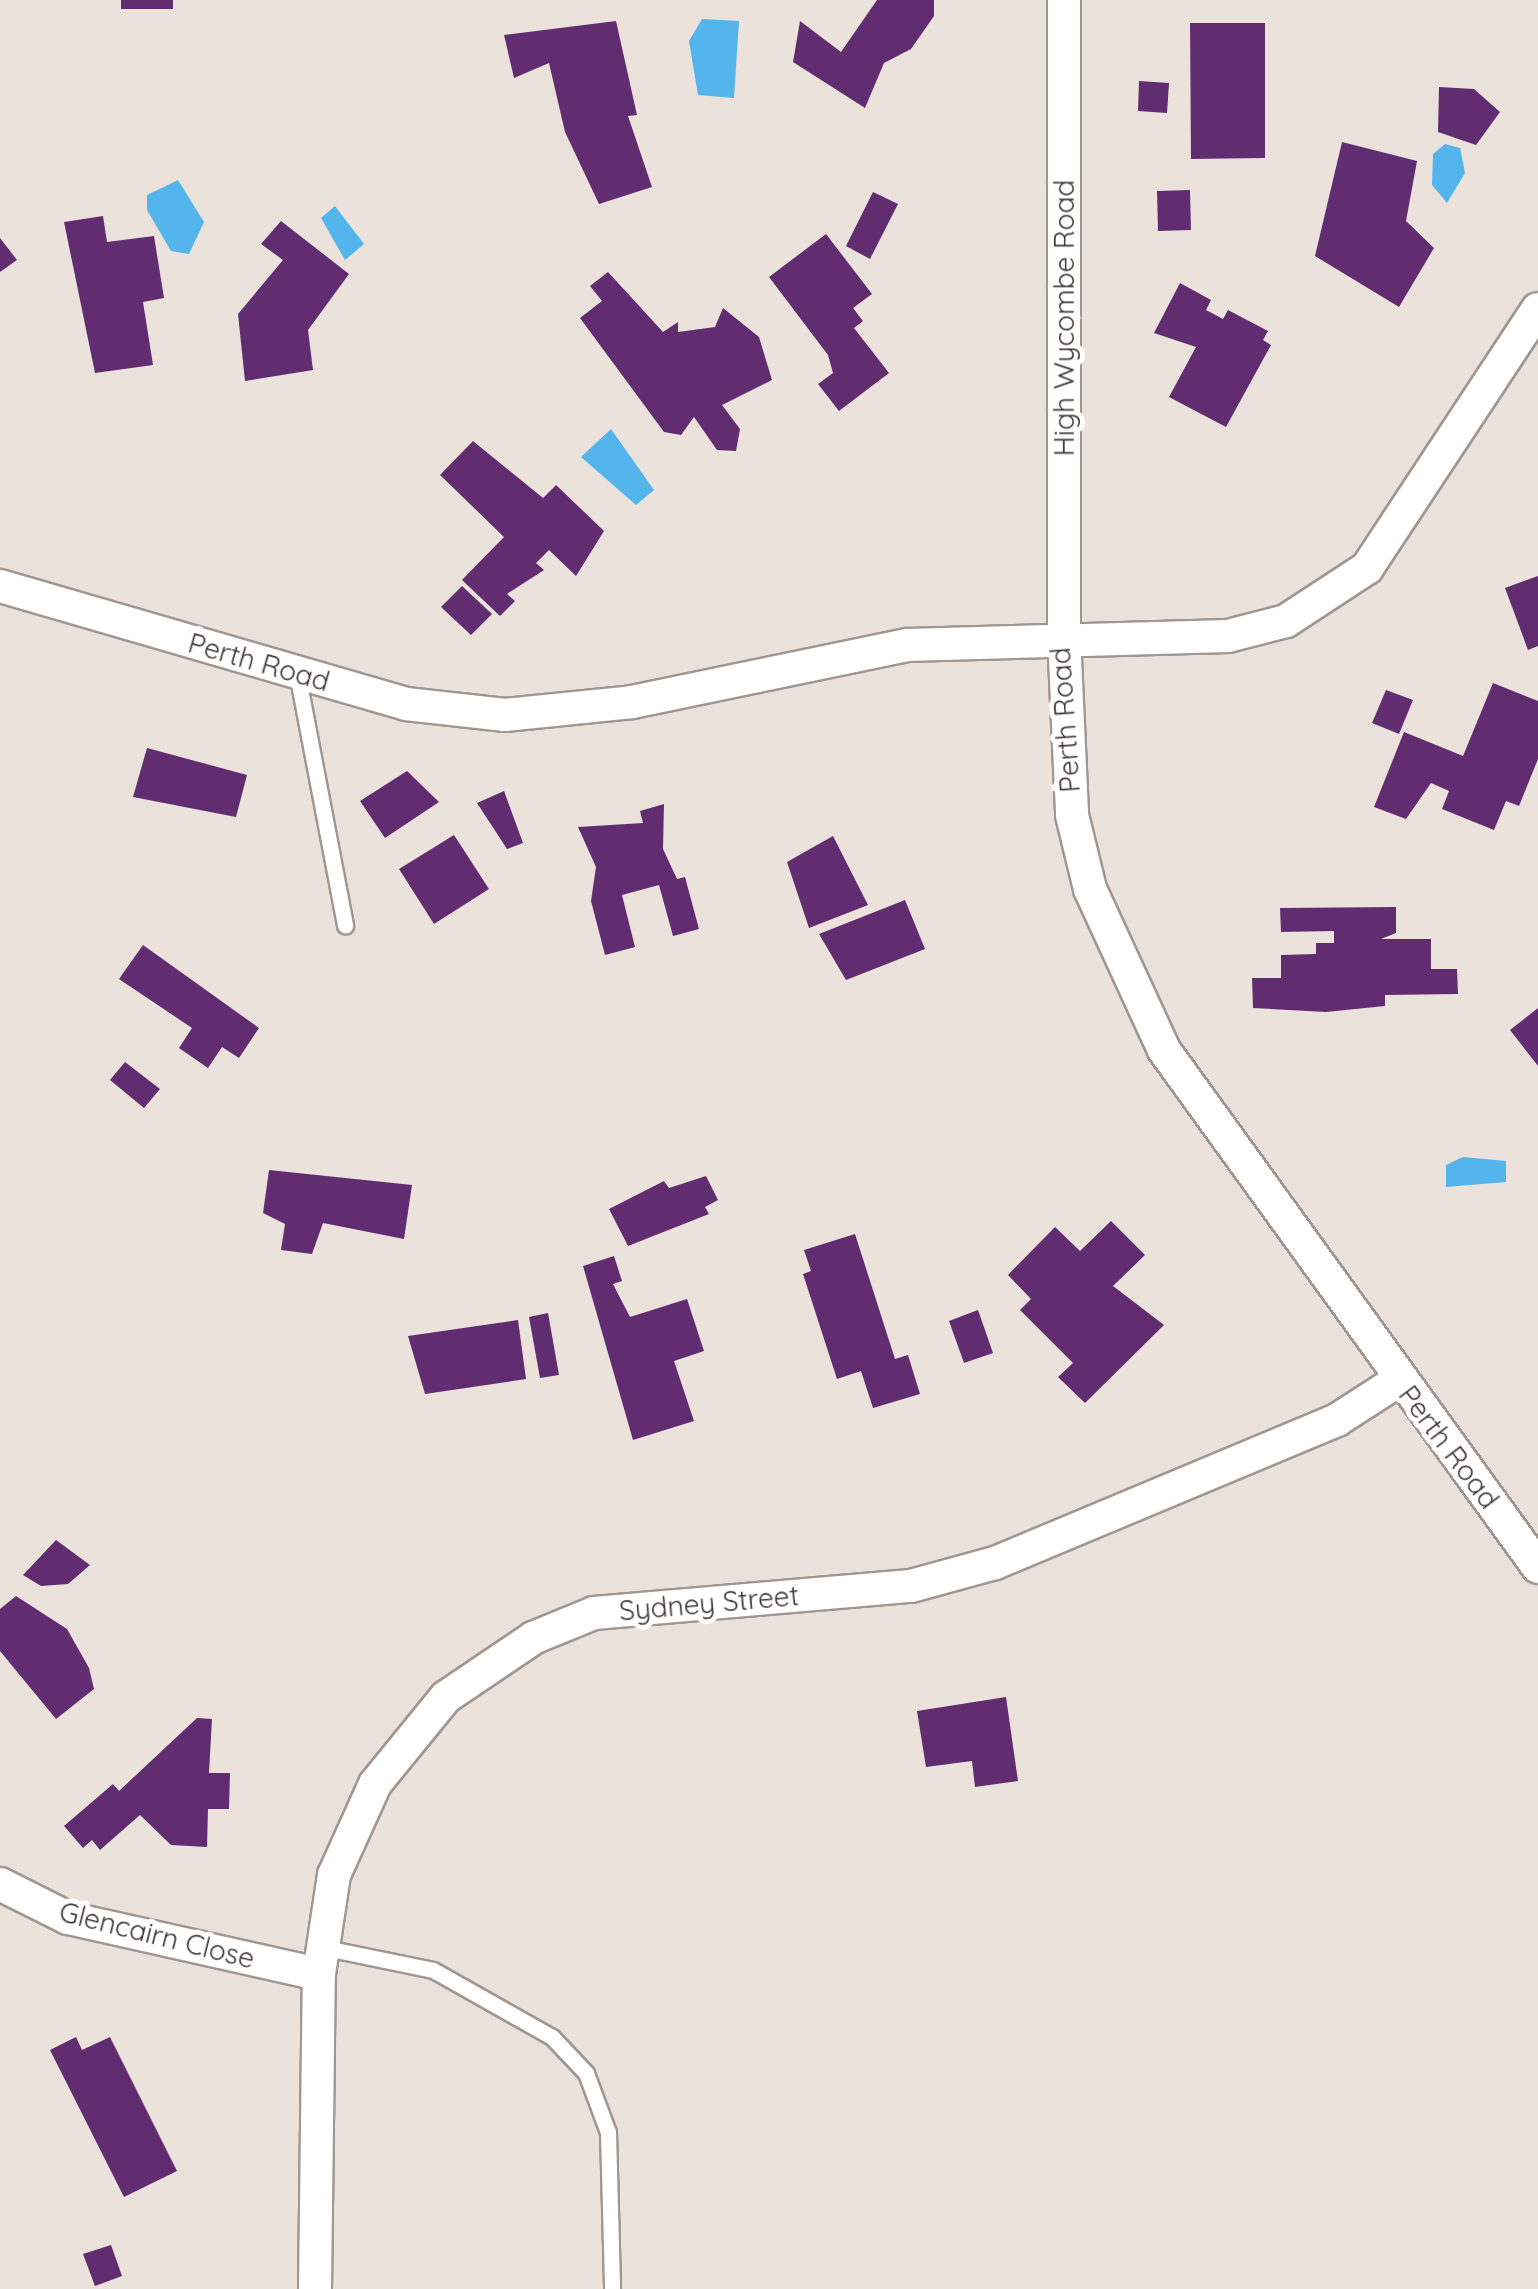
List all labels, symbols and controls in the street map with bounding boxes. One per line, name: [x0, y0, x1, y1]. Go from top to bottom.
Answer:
street label: High Wycombe Road: [1047, 180, 1081, 456]
street label: Perth Road: [184, 626, 334, 698]
street label: Perth Road: [1043, 646, 1087, 794]
street label: Perth Road: [1392, 1379, 1506, 1515]
street label: Sydney Street: [618, 1578, 800, 1628]
street label: Glencairn Close: [56, 1895, 258, 1975]

